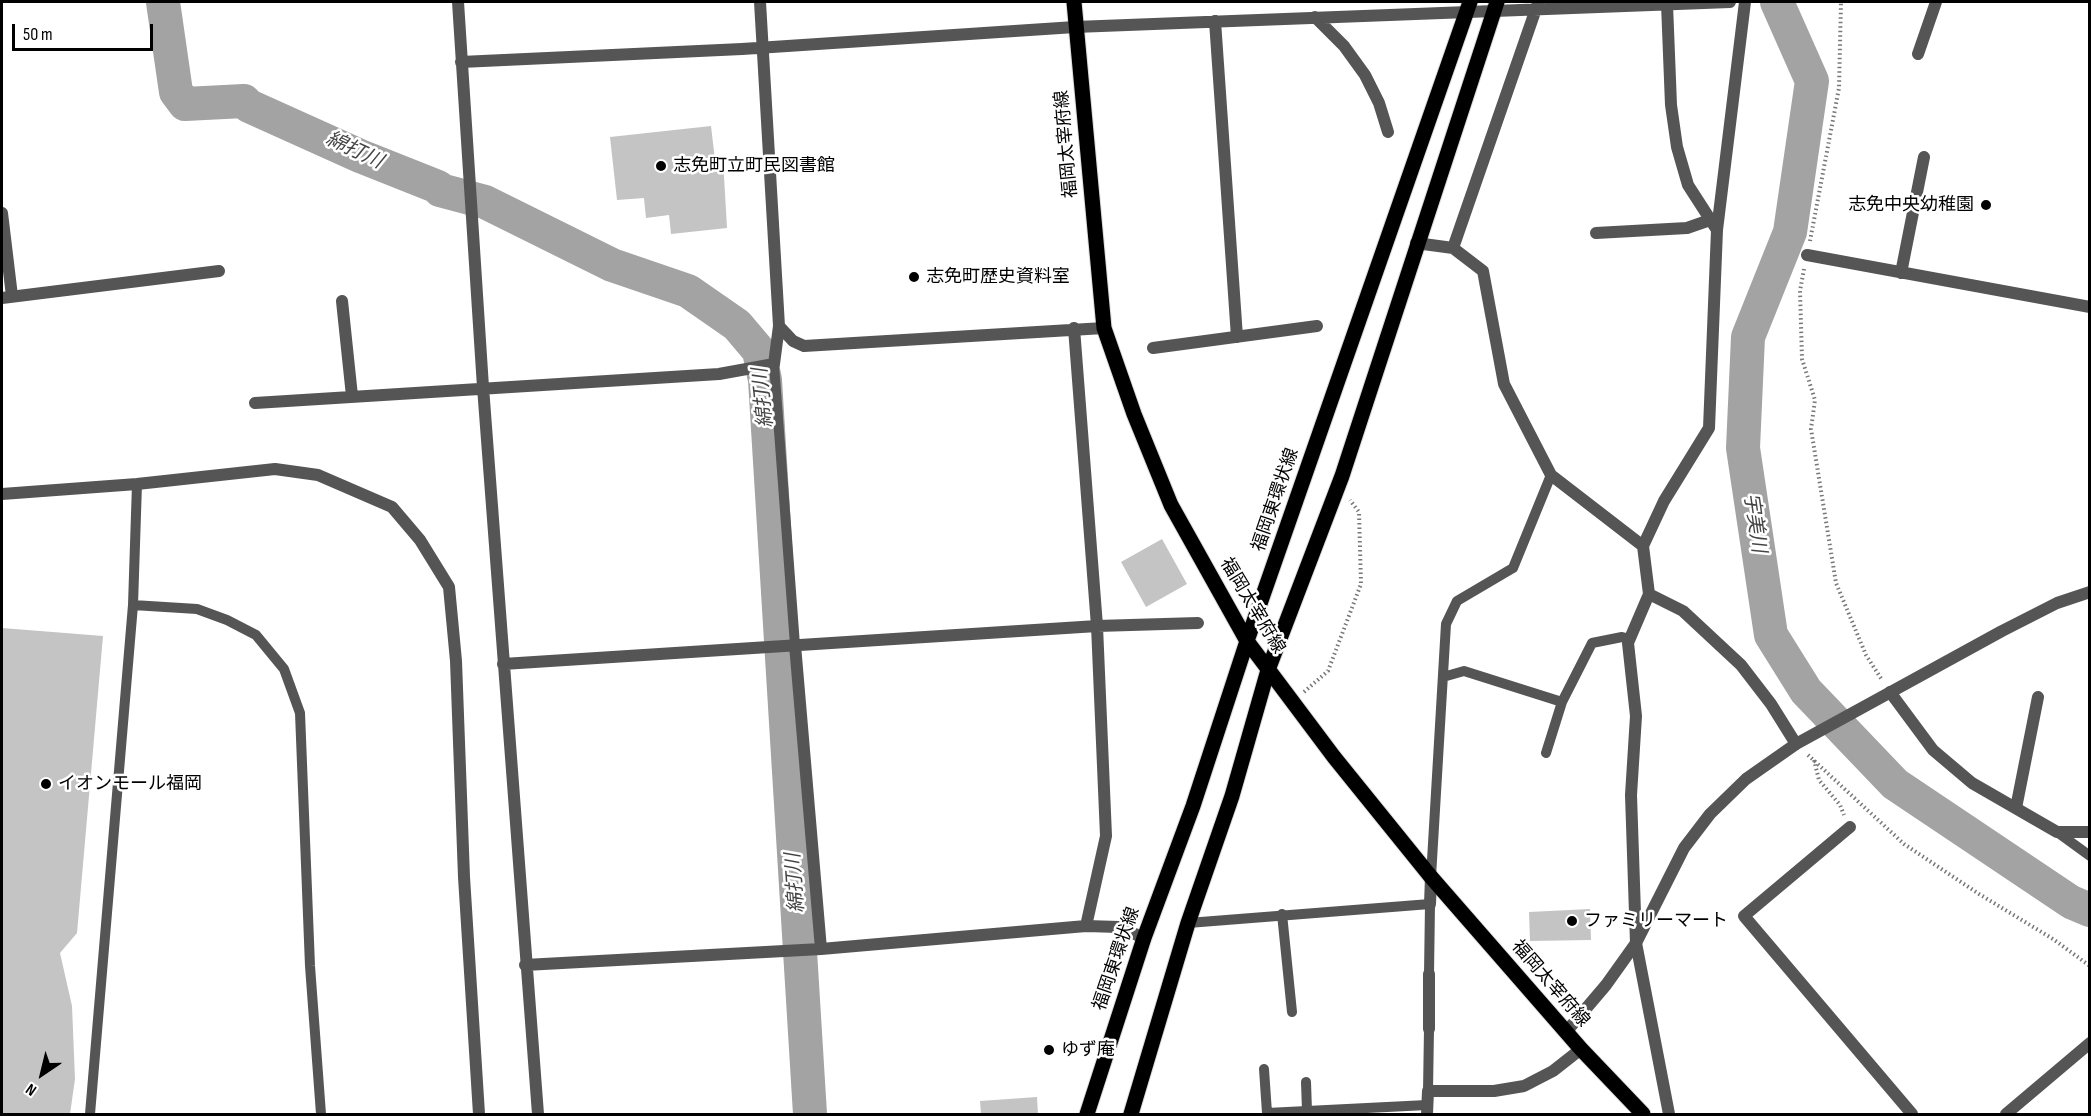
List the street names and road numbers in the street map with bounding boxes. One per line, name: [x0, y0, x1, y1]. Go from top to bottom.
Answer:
street label: 福岡太宰府線: [1052, 89, 1082, 199]
street label: 福岡東環状線: [1248, 445, 1304, 555]
street label: 福岡太宰府線: [1215, 554, 1289, 658]
street label: 福岡東環状線: [1089, 904, 1145, 1014]
street label: 福岡太宰府線: [1506, 936, 1594, 1032]

